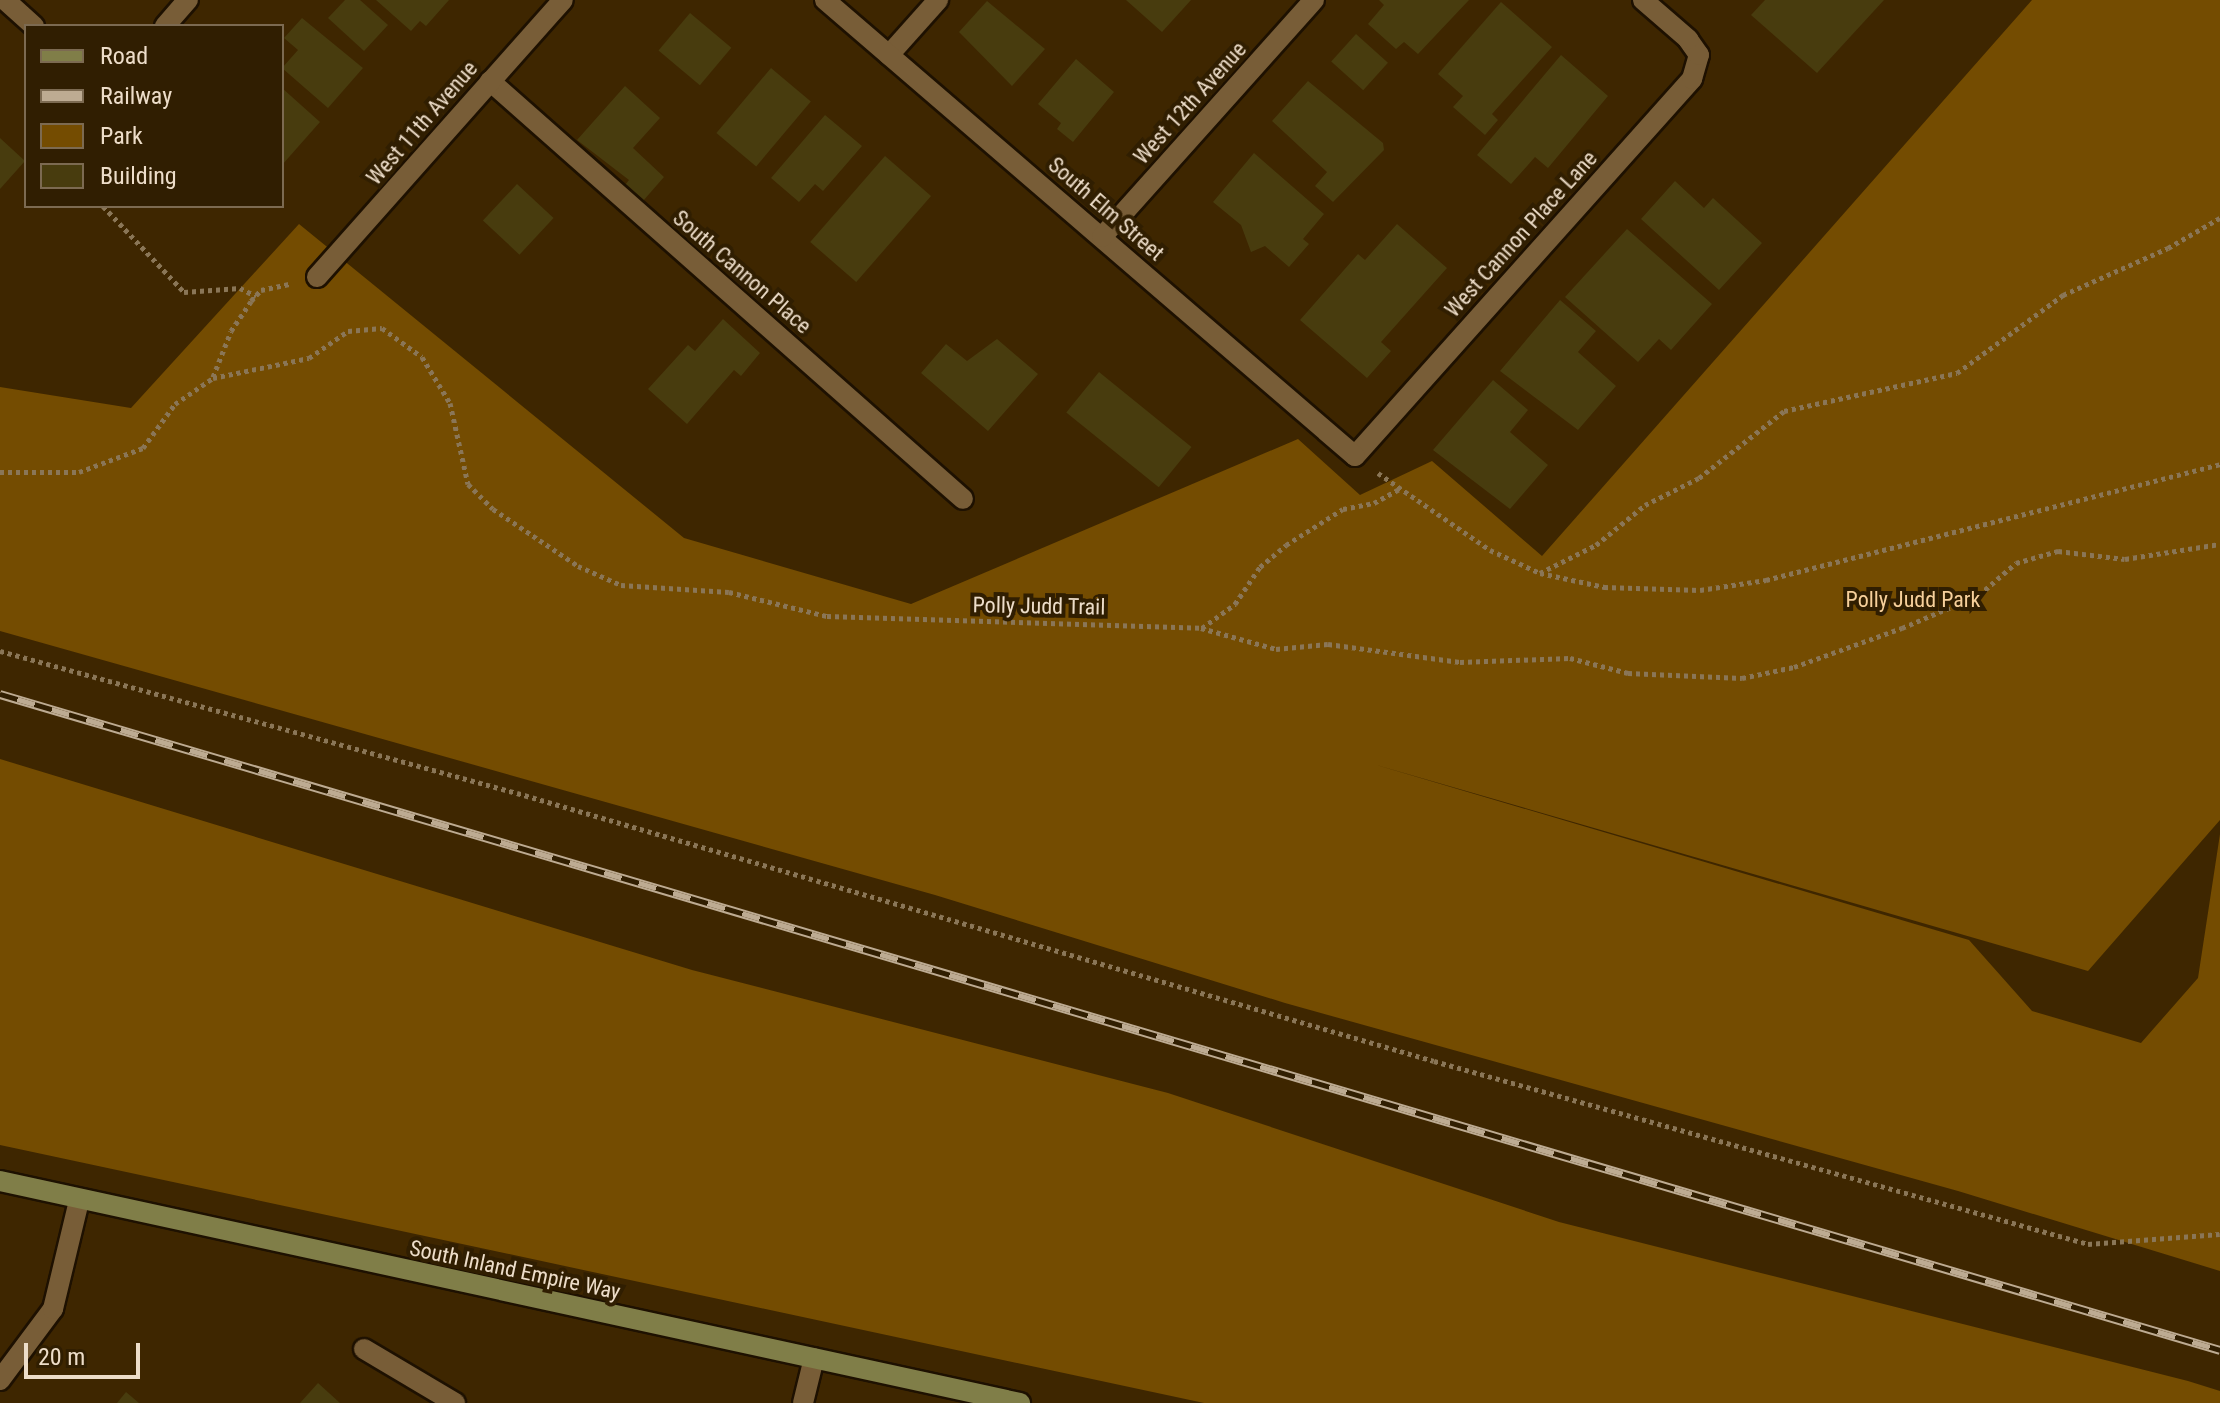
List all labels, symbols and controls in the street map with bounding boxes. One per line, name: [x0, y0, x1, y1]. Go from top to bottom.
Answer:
legend: [24, 24, 284, 208]
street label: West 12th Avenue: [1128, 36, 1252, 170]
text: Road: [100, 42, 148, 70]
street label: West 11th Avenue: [361, 56, 483, 190]
text: Railway: [100, 82, 172, 110]
text: Park: [100, 122, 143, 150]
street label: West Cannon Place Lane: [1439, 145, 1603, 323]
street label: South Elm Street: [1043, 152, 1169, 266]
text: Building: [100, 162, 177, 190]
street label: South Cannon Place: [667, 205, 817, 339]
park label: Polly Judd Park: [1846, 587, 1980, 613]
street label: Polly Judd Trail: [972, 592, 1106, 620]
street label: South Inland Empire Way: [407, 1235, 623, 1305]
scale bar: [28, 1327, 144, 1377]
text: 20 m: [38, 1343, 85, 1371]

